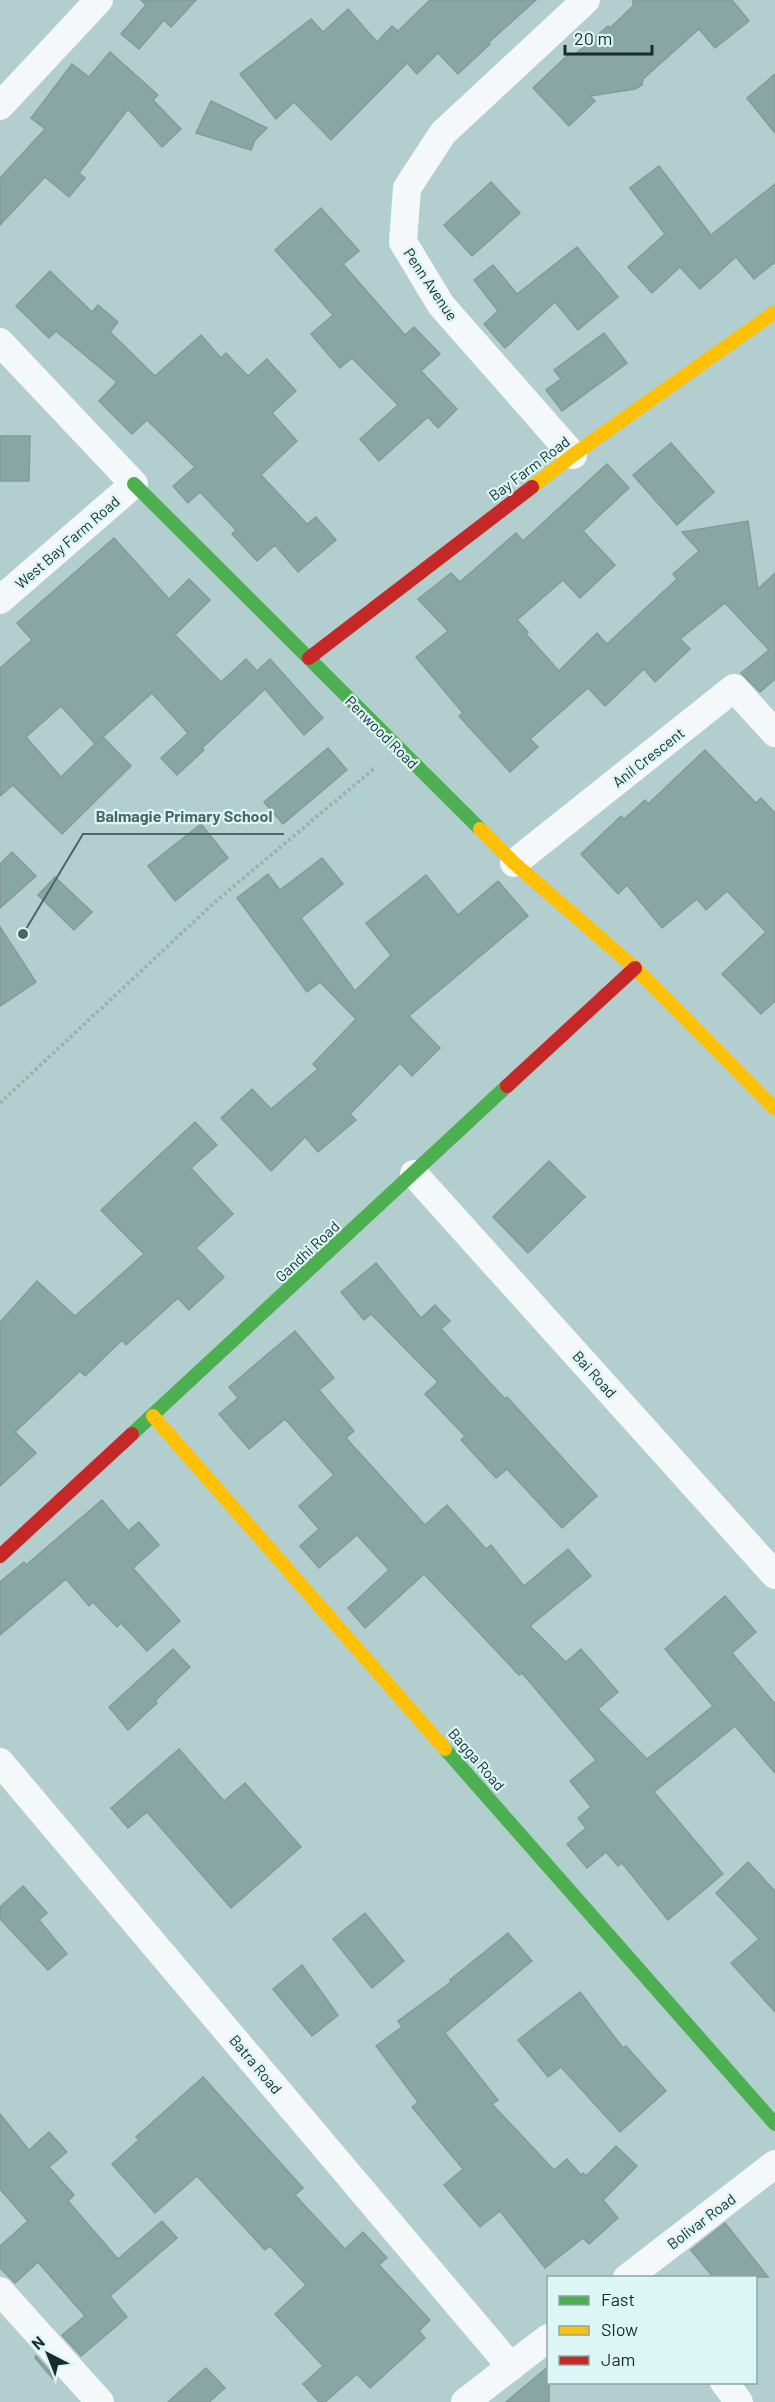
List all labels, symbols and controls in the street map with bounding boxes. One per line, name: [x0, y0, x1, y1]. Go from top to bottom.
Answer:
scale bar: [565, 18, 652, 56]
text: 20 m: [574, 27, 612, 49]
street label: Penn Avenue: [400, 244, 462, 324]
street label: Bay Farm Road: [485, 432, 573, 504]
street label: West Bay Farm Road: [11, 492, 123, 592]
street label: Penwood Road: [342, 692, 422, 772]
street label: Anil Crescent: [608, 723, 688, 791]
callout: Balmagie Primary School: [83, 800, 284, 834]
text: Balmagie Primary School: [96, 806, 272, 825]
street label: Gandhi Road: [271, 1217, 343, 1285]
street label: Bai Road: [569, 1347, 621, 1401]
street label: Bagga Road: [445, 1724, 509, 1794]
street label: Batra Road: [226, 2031, 286, 2097]
street label: Bolivar Road: [663, 2189, 739, 2253]
legend: [547, 2276, 757, 2384]
text: Fast: [601, 2288, 635, 2310]
text: Slow: [601, 2318, 638, 2340]
north arrow: [18, 2324, 78, 2384]
text: N: [27, 2332, 48, 2353]
text: Jam: [601, 2348, 635, 2370]

